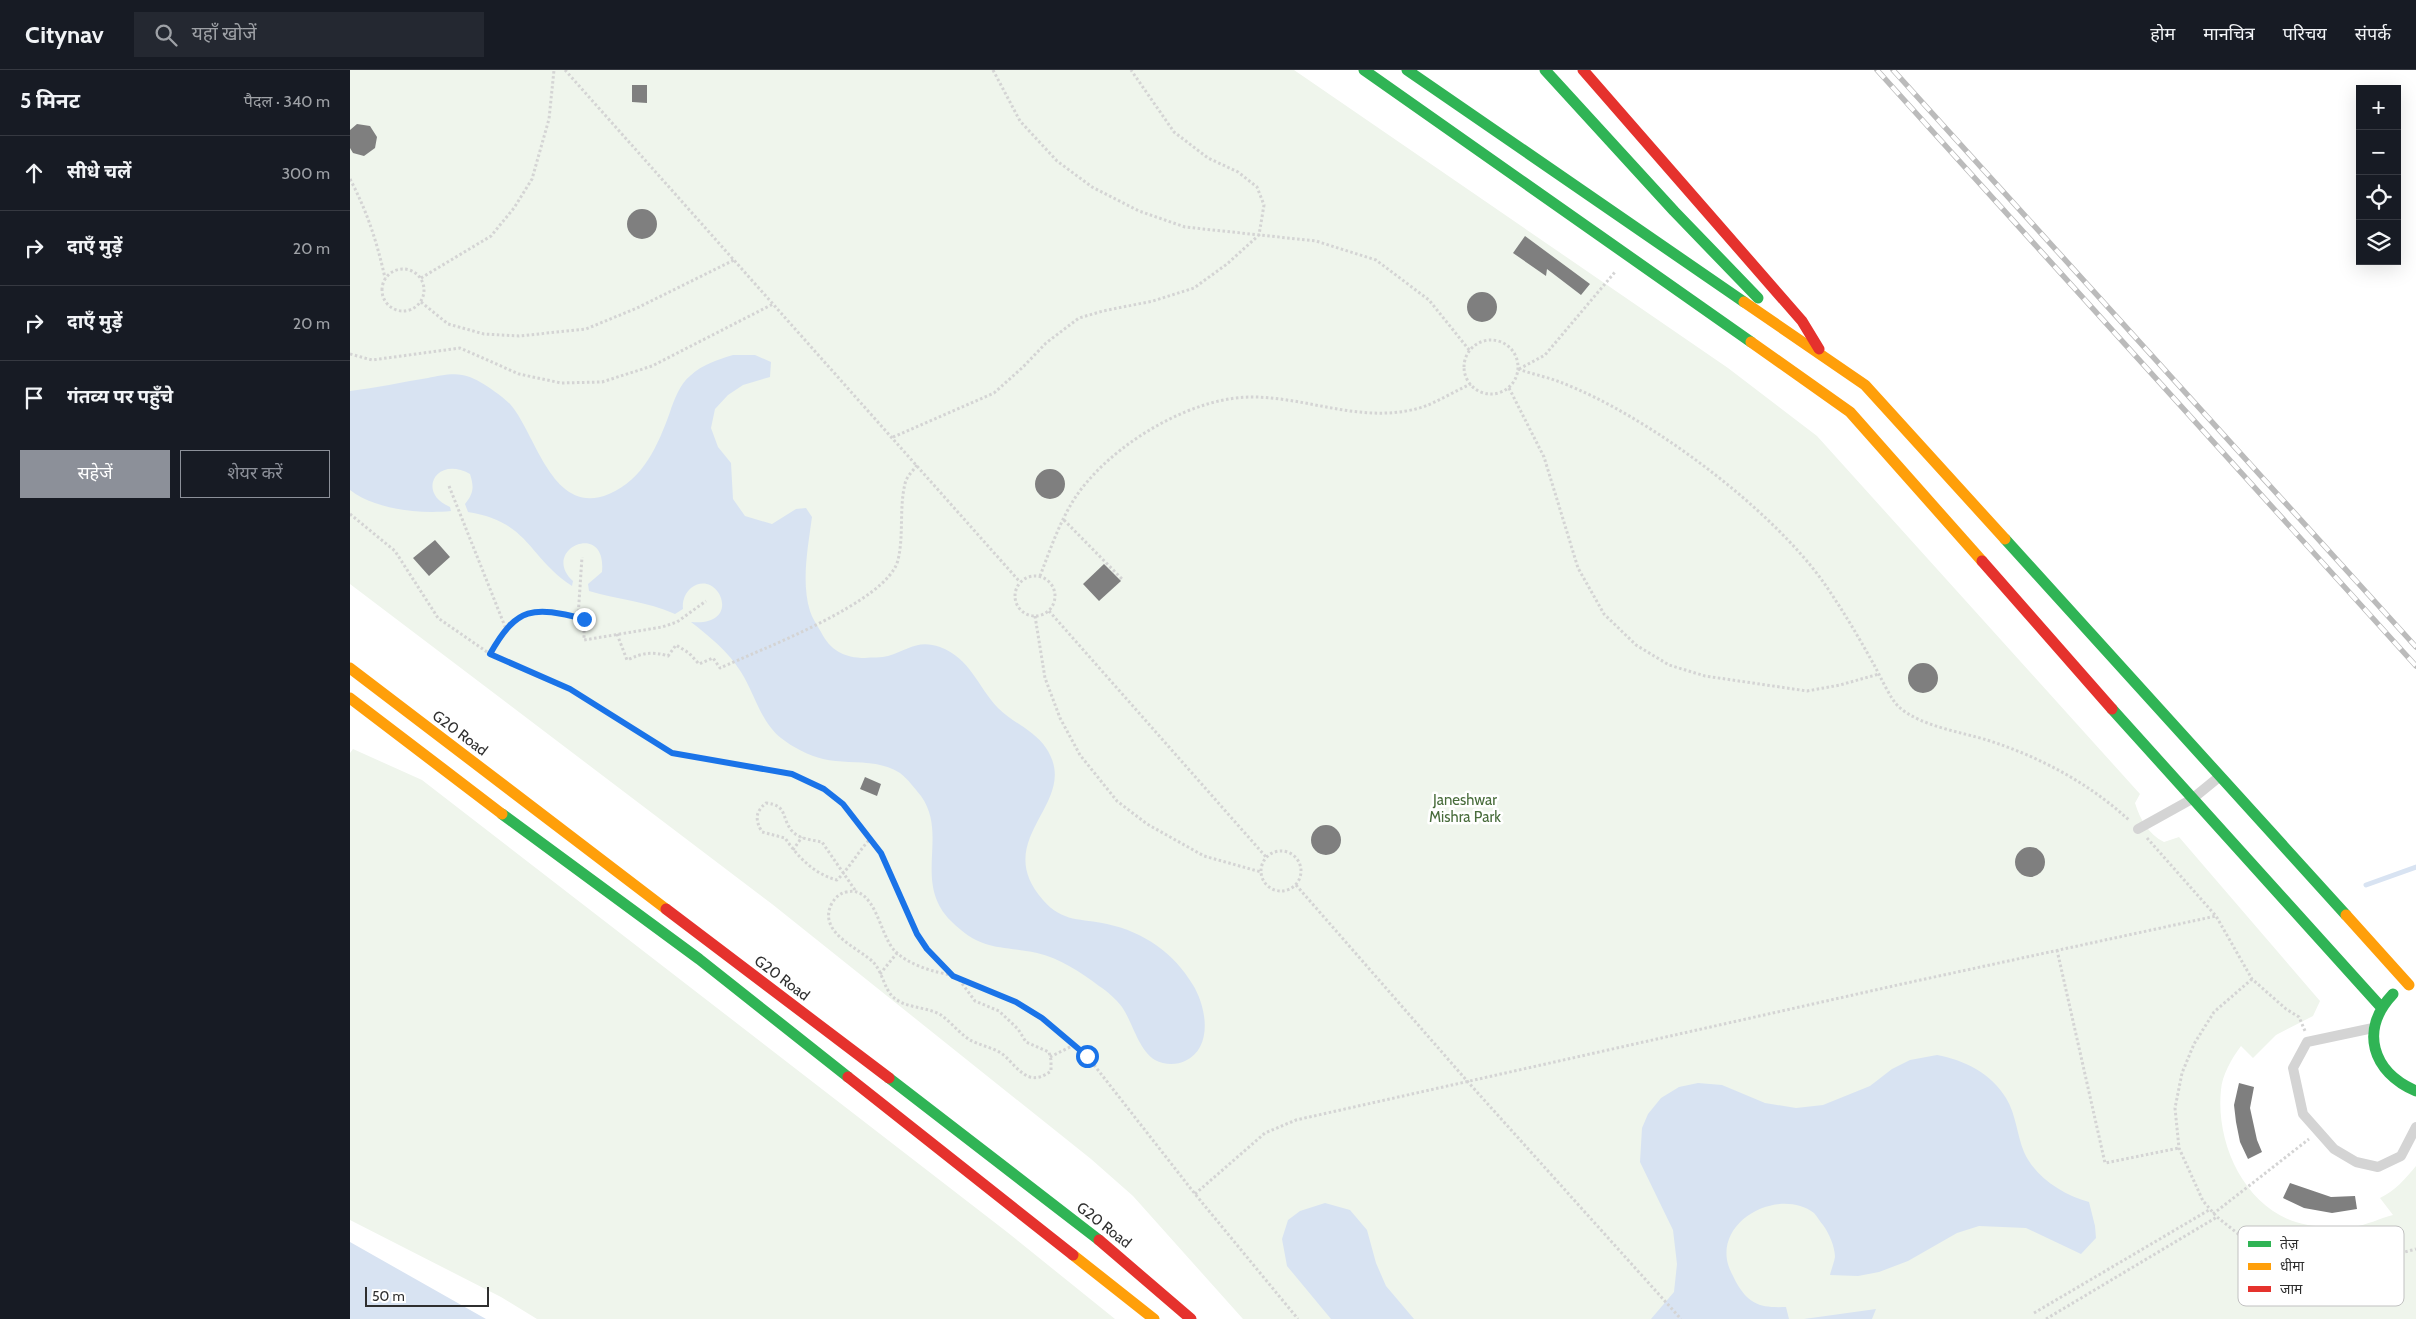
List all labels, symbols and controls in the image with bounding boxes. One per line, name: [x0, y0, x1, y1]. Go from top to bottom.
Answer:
search box: [134, 12, 484, 57]
text: Citynav: [25, 20, 104, 49]
icon: search: [152, 21, 180, 49]
text: यहाँ खोजें: [192, 22, 257, 45]
text: होम: [2150, 23, 2175, 45]
text: मानचित्र: [2203, 23, 2255, 45]
text: परिचय: [2283, 23, 2327, 45]
text: संपर्क: [2355, 23, 2391, 45]
map controls: [2356, 85, 2401, 265]
button: +: [2356, 85, 2401, 130]
text: 5 मिनट: [20, 88, 80, 113]
text: पैदल · 340 m: [244, 92, 330, 111]
button: −: [2356, 130, 2401, 175]
icon: ahead: [20, 159, 48, 187]
text: सीधे चलें: [67, 160, 131, 183]
text: 300 m: [281, 164, 330, 183]
button: locate: [2356, 175, 2401, 220]
button: layers: [2356, 220, 2401, 265]
icon: right: [20, 234, 48, 262]
text: दाएँ मुड़ें: [67, 235, 122, 258]
text: 20 m: [293, 239, 330, 258]
icon: right: [20, 309, 48, 337]
text: दाएँ मुड़ें: [67, 310, 122, 333]
text: 20 m: [293, 314, 330, 333]
icon: arrive: [20, 384, 48, 412]
text: गंतव्य पर पहुँचे: [67, 385, 173, 408]
button: सहेजें: [20, 450, 170, 498]
button: शेयर करें: [180, 450, 330, 498]
route end: [573, 608, 596, 631]
street label: G20 Road: [429, 706, 491, 760]
park label: Janeshwar Mishra Park: [1429, 791, 1501, 826]
street label: G20 Road: [751, 951, 813, 1005]
route start: [1076, 1045, 1099, 1068]
street label: G20 Road: [1073, 1198, 1135, 1252]
legend: [2238, 1226, 2404, 1306]
text: तेज़: [2280, 1235, 2299, 1253]
text: धीमा: [2280, 1257, 2305, 1275]
text: जाम: [2280, 1280, 2303, 1298]
scale bar: [365, 1284, 489, 1307]
text: 50 m: [372, 1287, 405, 1305]

